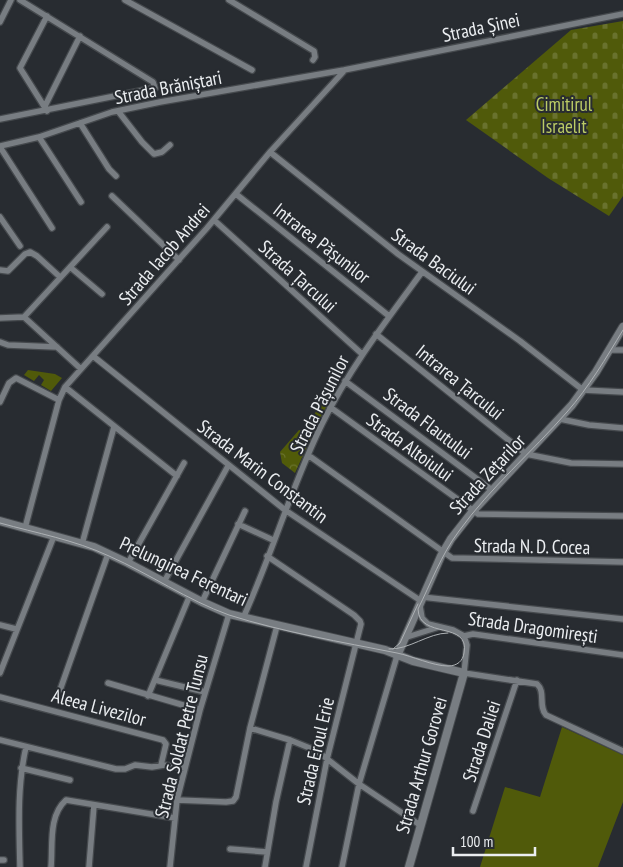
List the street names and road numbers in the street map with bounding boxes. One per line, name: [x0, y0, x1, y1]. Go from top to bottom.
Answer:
street label: Strada Șinei: [440, 7, 522, 47]
street label: Strada Brăniștari: [112, 65, 224, 109]
street label: Strada Iacob Andrei: [113, 198, 215, 310]
street label: Intrarea Pășunilor: [269, 198, 376, 289]
street label: Strada Baciului: [387, 222, 481, 300]
street label: Strada Țarcului: [254, 235, 342, 317]
street label: Intrarea Țarcului: [411, 339, 509, 425]
street label: Strada Pășunilor: [284, 350, 354, 457]
street label: Strada Flautului: [379, 382, 477, 464]
street label: Strada Altoiului: [362, 407, 458, 487]
street label: Strada Marin Constantin: [193, 414, 333, 528]
street label: Strada Zețarilor: [444, 428, 531, 519]
street label: Prelungirea Ferentari: [116, 531, 252, 611]
street label: Strada N. D. Cocea: [474, 533, 590, 559]
street label: Strada Dragomirești: [467, 606, 599, 648]
street label: Strada Soldat Petre Tunsu: [149, 652, 213, 820]
street label: Aleea Livezilor: [49, 683, 149, 731]
street label: Strada Arthur Gorovei: [390, 694, 452, 836]
street label: Strada Eroul Erie: [291, 695, 339, 807]
street label: Strada Daliei: [457, 697, 505, 785]

